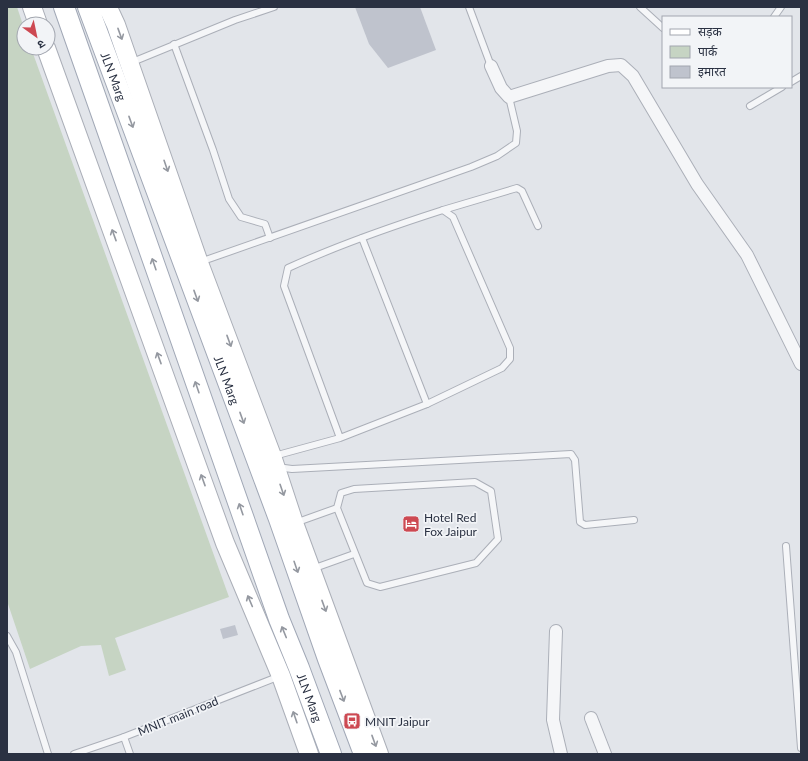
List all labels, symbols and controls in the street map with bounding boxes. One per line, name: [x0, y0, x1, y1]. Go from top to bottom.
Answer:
north arrow: [16, 16, 56, 56]
legend: [662, 16, 792, 88]
text: सड़क: [698, 24, 723, 39]
one-way arrow: [116, 28, 124, 40]
text: उ: [35, 38, 48, 52]
text: पार्क: [698, 44, 718, 59]
street label: JLN Marg: [98, 50, 130, 103]
text: इमारत: [698, 64, 727, 79]
one-way arrow: [128, 116, 136, 128]
one-way arrow: [163, 159, 170, 172]
one-way arrow: [110, 230, 118, 242]
one-way arrow: [150, 258, 157, 271]
one-way arrow: [193, 290, 201, 302]
one-way arrow: [225, 334, 233, 346]
one-way arrow: [154, 352, 162, 364]
street label: JLN Marg: [211, 353, 243, 406]
one-way arrow: [193, 381, 201, 393]
one-way arrow: [238, 412, 246, 424]
one-way arrow: [199, 473, 206, 486]
one-way arrow: [279, 483, 286, 496]
one-way arrow: [236, 504, 244, 516]
place label: Hotel Red Fox Jaipur: [424, 510, 478, 539]
hotel icon: Hotel Red Fox Jaipur: [401, 514, 421, 534]
one-way arrow: [293, 560, 300, 573]
one-way arrow: [245, 596, 253, 608]
one-way arrow: [321, 599, 329, 611]
one-way arrow: [280, 626, 288, 638]
street label: JLN Marg: [294, 671, 326, 724]
one-way arrow: [338, 689, 346, 701]
street label: MNIT main road: [136, 693, 220, 739]
one-way arrow: [291, 711, 298, 724]
bus stop icon: MNIT Jaipur: [342, 711, 362, 731]
place label: MNIT Jaipur: [365, 714, 430, 729]
one-way arrow: [370, 734, 378, 746]

